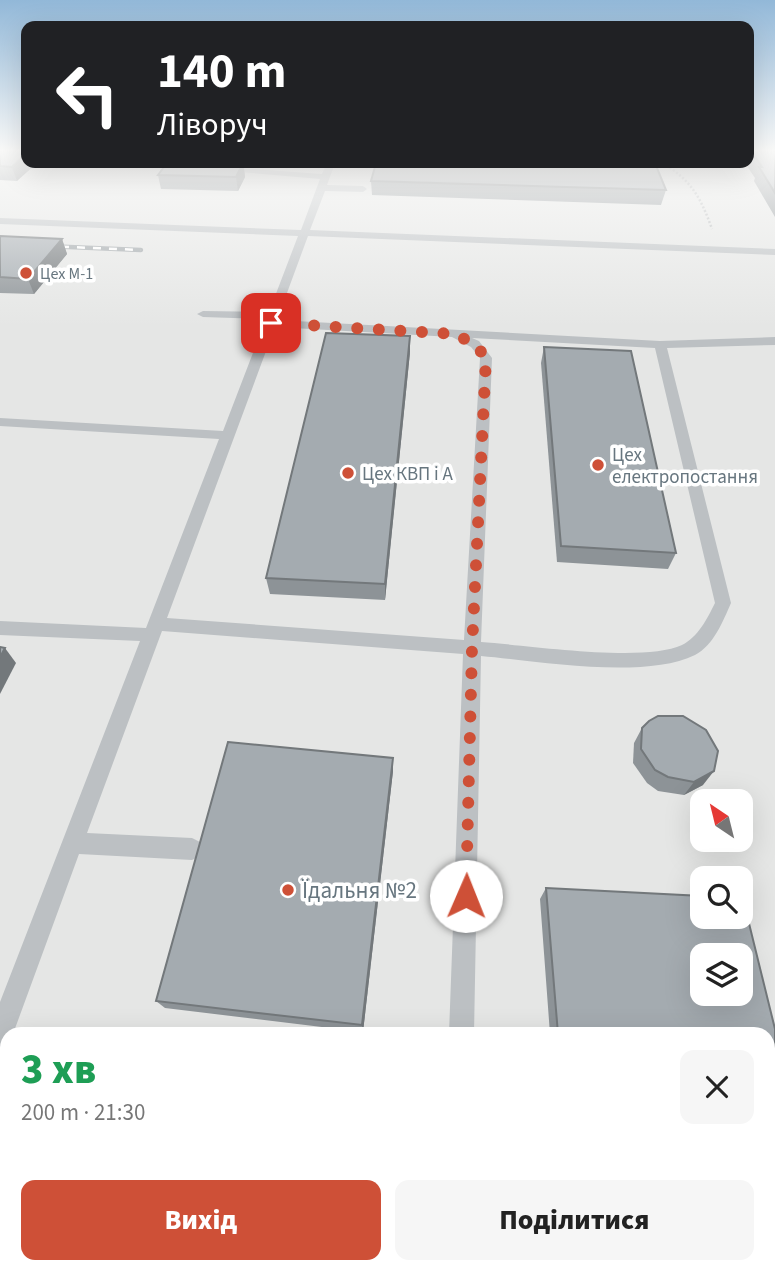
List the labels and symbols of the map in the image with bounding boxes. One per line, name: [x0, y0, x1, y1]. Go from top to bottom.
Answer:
place label: Цех М-1: [40, 263, 93, 285]
marker: Цех М-1: [18, 265, 34, 281]
pin: [241, 293, 301, 353]
place label: Цех електропостання: [612, 442, 758, 491]
marker: Цех електропостання: [590, 457, 606, 473]
place label: Цех КВП і А: [362, 461, 454, 488]
marker: Цех КВП і А: [340, 465, 356, 481]
north arrow: [690, 789, 752, 852]
position arrow: [429, 859, 503, 933]
place label: Їдальня №2: [301, 874, 417, 907]
marker: Їдальня №2: [280, 882, 296, 898]

